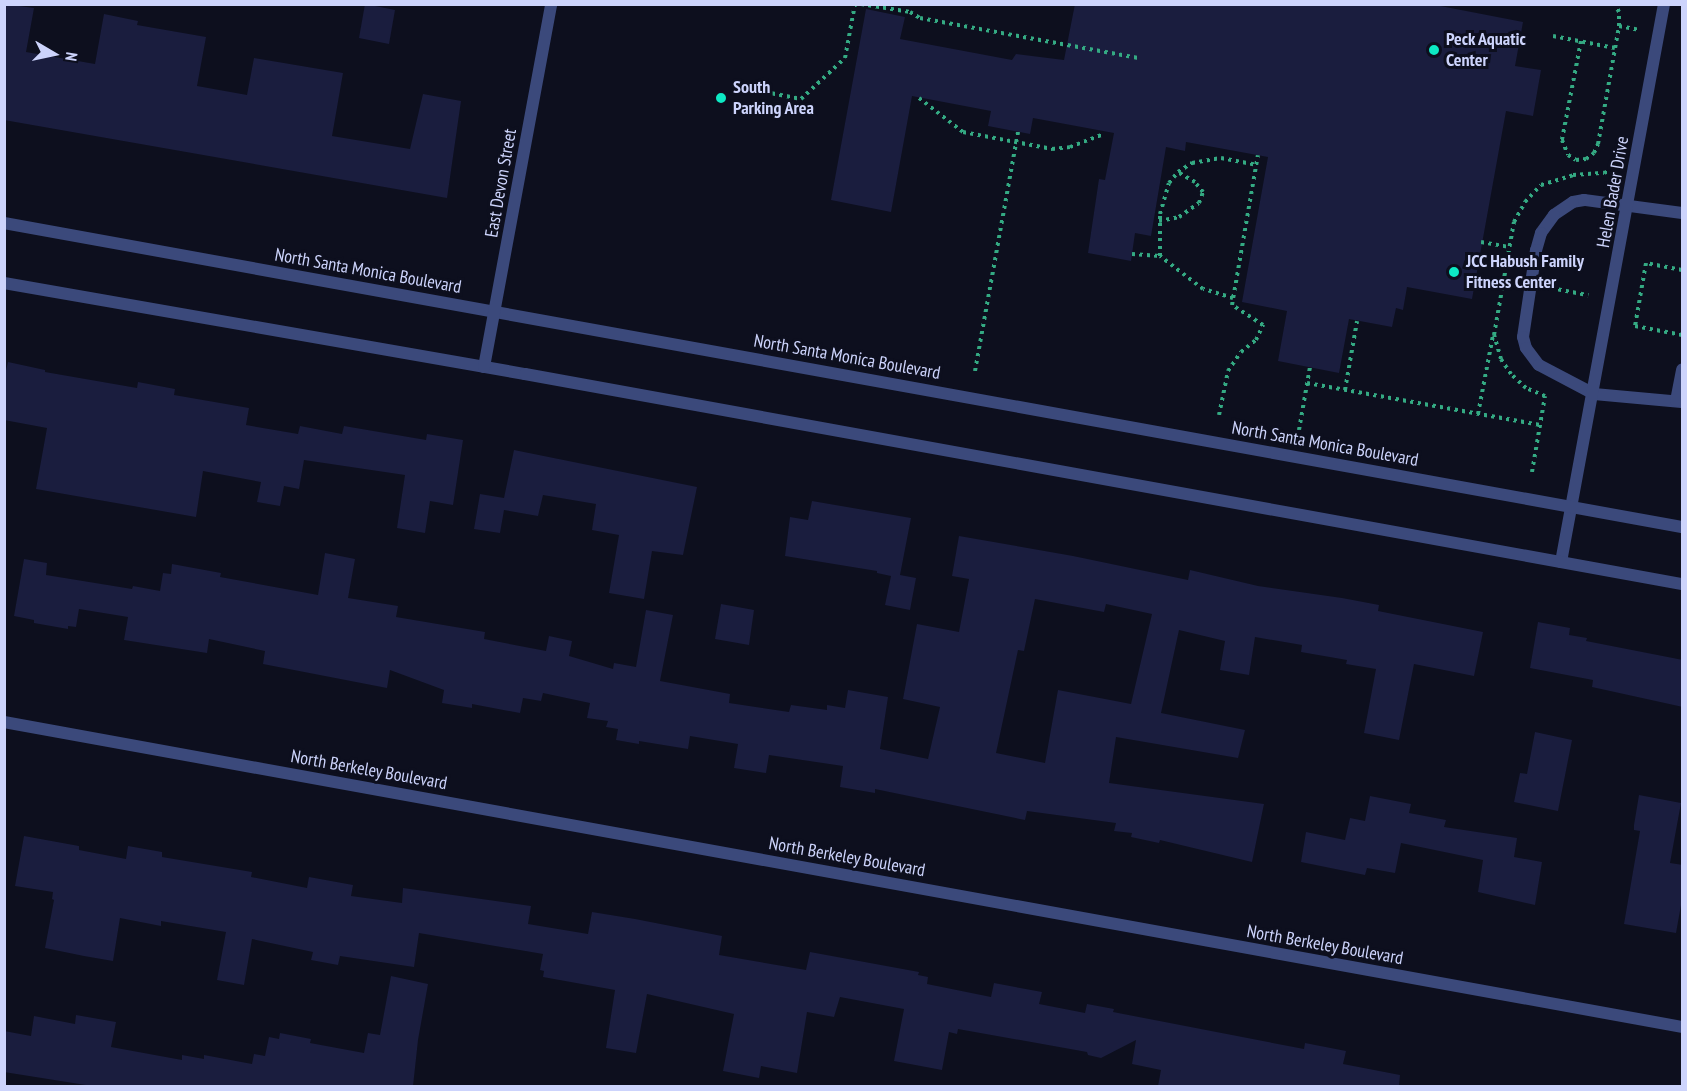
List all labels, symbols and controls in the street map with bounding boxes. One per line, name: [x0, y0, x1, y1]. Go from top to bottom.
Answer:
north arrow: [24, 24, 84, 84]
place label: Peck Aquatic Center: [1446, 29, 1527, 72]
marker: Peck Aquatic Center: [1427, 43, 1441, 57]
text: N: [61, 51, 82, 63]
place label: South Parking Area: [733, 77, 815, 119]
marker: South Parking Area: [714, 91, 728, 105]
street label: East Devon Street: [481, 127, 521, 239]
street label: Helen Bader Drive: [1593, 135, 1633, 249]
street label: North Santa Monica Boulevard: [273, 244, 463, 298]
place label: JCC Habush Family Fitness Center: [1466, 251, 1584, 294]
marker: JCC Habush Family Fitness Center: [1447, 265, 1461, 279]
street label: North Santa Monica Boulevard: [752, 330, 942, 384]
street label: North Santa Monica Boulevard: [1230, 417, 1420, 471]
street label: North Berkeley Boulevard: [289, 746, 449, 794]
street label: North Berkeley Boulevard: [767, 833, 927, 881]
street label: North Berkeley Boulevard: [1245, 921, 1405, 969]

